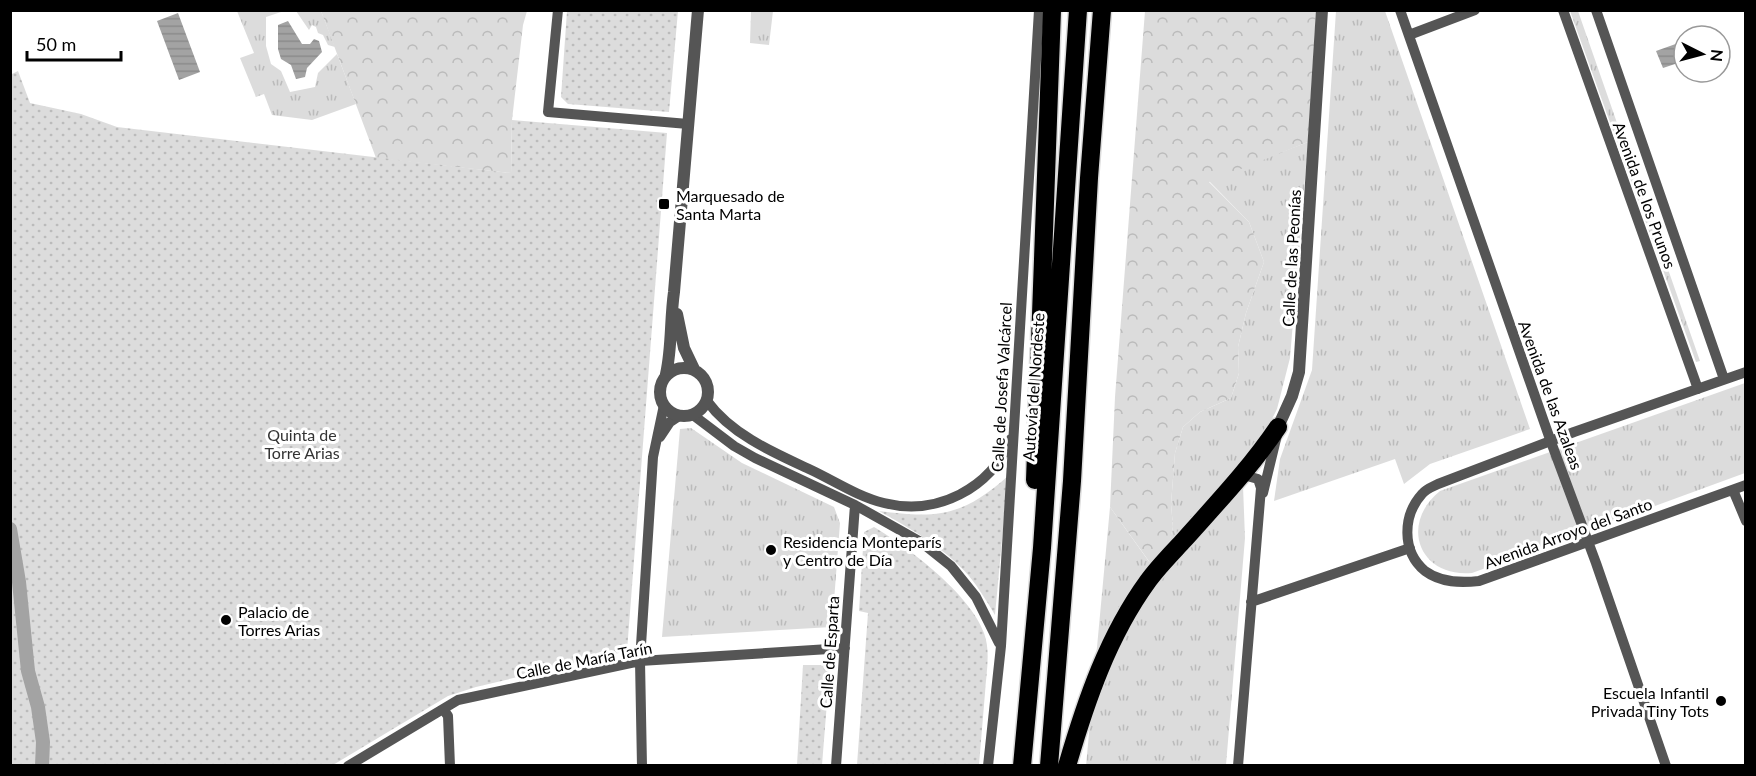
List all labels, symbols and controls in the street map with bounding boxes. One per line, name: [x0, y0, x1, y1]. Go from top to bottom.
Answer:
scale bar: [27, 24, 122, 62]
north arrow: [1672, 24, 1732, 84]
text: 50 m: [36, 33, 76, 55]
text: N: [1707, 48, 1728, 63]
street label: Avenida de los Prunos: [1610, 119, 1680, 271]
place label: Marquesado de Santa Marta: [676, 186, 785, 223]
street label: Calle de las Peonías: [1278, 189, 1304, 327]
marker: Marquesado de Santa Marta: [657, 197, 671, 211]
street label: Calle de Josefa Valcárcel: [987, 302, 1015, 472]
street label: Autovía del Nordeste: [1018, 312, 1048, 462]
street label: Avenida de las Azaleas: [1515, 318, 1587, 472]
park label: Quinta de Torre Arias: [264, 425, 340, 462]
street label: Avenida Arroyo del Santo: [1481, 494, 1655, 572]
place label: Residencia Monteparís y Centro de Día: [783, 532, 942, 569]
marker: Residencia Monteparís y Centro de Día: [764, 543, 778, 557]
street label: Calle de Esparta: [816, 595, 842, 709]
place label: Palacio de Torres Arias: [238, 602, 320, 639]
marker: Palacio de Torres Arias: [219, 613, 233, 627]
street label: Calle de María Tarín: [514, 637, 654, 683]
place label: Escuela Infantil Privada Tiny Tots: [1591, 683, 1709, 720]
marker: Escuela Infantil Privada Tiny Tots: [1714, 694, 1728, 708]

